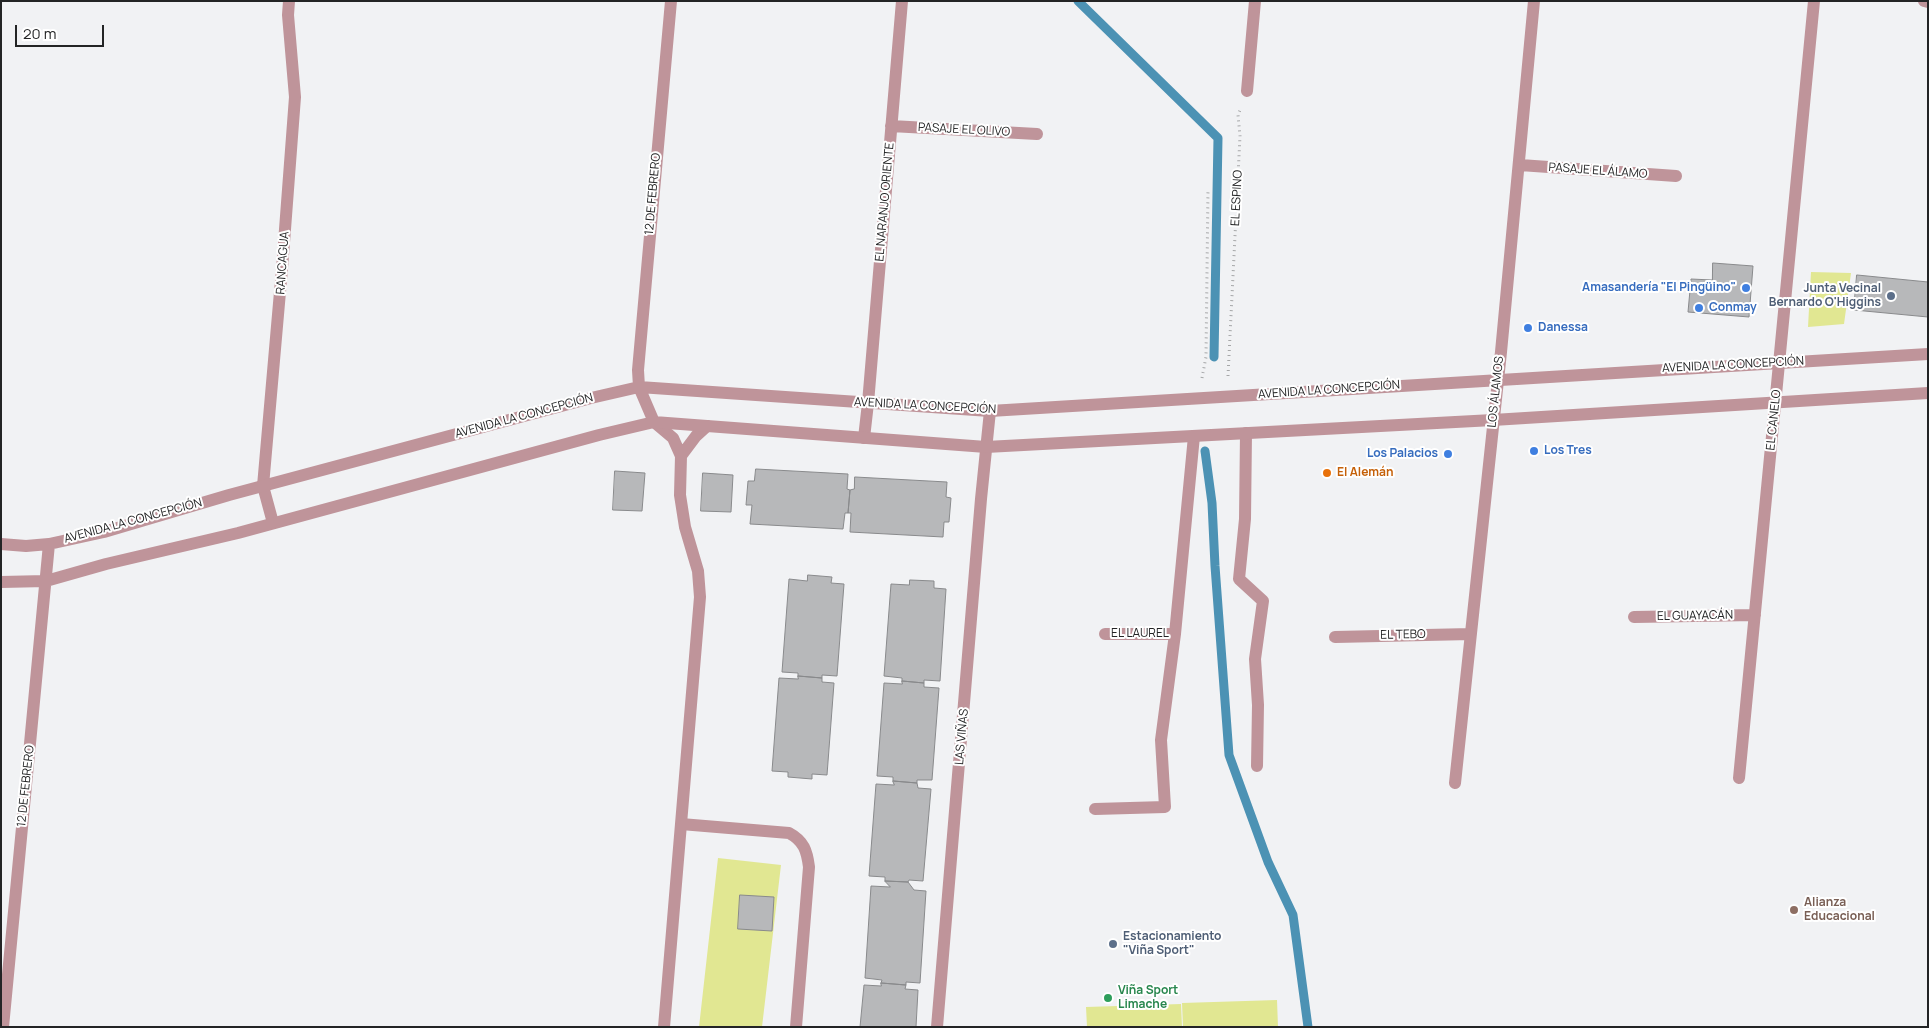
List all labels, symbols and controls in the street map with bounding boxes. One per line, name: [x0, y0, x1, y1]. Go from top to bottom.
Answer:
scale bar: [18, 15, 106, 47]
text: 20 m: [23, 23, 56, 44]
street label: PASAJE EL OLIVO: [917, 120, 1011, 140]
street label: EL NARANJO ORIENTE: [873, 142, 897, 262]
street label: 12 DE FEBRERO: [642, 152, 664, 236]
street label: PASAJE EL ÁLAMO: [1548, 160, 1648, 182]
street label: EL ESPINO: [1228, 170, 1246, 226]
street label: RANCAGUA: [274, 231, 292, 295]
place label: Amasandería "El Pingüino": [1582, 281, 1736, 295]
marker: Amasandería "El Pingüino": [1740, 282, 1752, 294]
place label: Junta Vecinal Bernardo O'Higgins: [1769, 282, 1881, 310]
marker: Junta Vecinal Bernardo O'Higgins: [1885, 290, 1897, 302]
place label: Conmay: [1709, 301, 1757, 315]
marker: Conmay: [1693, 302, 1705, 314]
place label: Danessa: [1538, 321, 1588, 335]
marker: Danessa: [1522, 322, 1534, 334]
street label: AVENIDA LA CONCEPCIÓN: [1662, 354, 1804, 376]
street label: LOS ÁLAMOS: [1485, 356, 1507, 428]
street label: AVENIDA LA CONCEPCIÓN: [1258, 378, 1400, 402]
street label: EL CANELO: [1764, 389, 1784, 451]
street label: AVENIDA LA CONCEPCIÓN: [453, 391, 595, 441]
street label: AVENIDA LA CONCEPCIÓN: [854, 395, 996, 417]
place label: Los Tres: [1544, 444, 1592, 458]
marker: Los Tres: [1528, 445, 1540, 457]
place label: Los Palacios: [1367, 447, 1438, 461]
marker: Los Palacios: [1442, 448, 1454, 460]
place label: El Alemán: [1337, 466, 1393, 480]
marker: El Alemán: [1321, 467, 1333, 479]
street label: AVENIDA LA CONCEPCIÓN: [62, 496, 204, 546]
street label: EL GUAYACÁN: [1657, 608, 1733, 624]
street label: EL LAUREL: [1111, 627, 1169, 641]
street label: EL TEBO: [1380, 627, 1426, 643]
street label: LAS VIÑAS: [952, 708, 972, 766]
street label: 12 DE FEBRERO: [15, 744, 37, 828]
place label: Alianza Educacional: [1804, 896, 1875, 924]
marker: Alianza Educacional: [1788, 904, 1800, 916]
place label: Estacionamiento "Viña Sport": [1123, 930, 1222, 958]
marker: Estacionamiento "Viña Sport": [1107, 938, 1119, 950]
place label: Viña Sport Limache: [1118, 984, 1178, 1012]
marker: Viña Sport Limache: [1102, 992, 1114, 1004]

